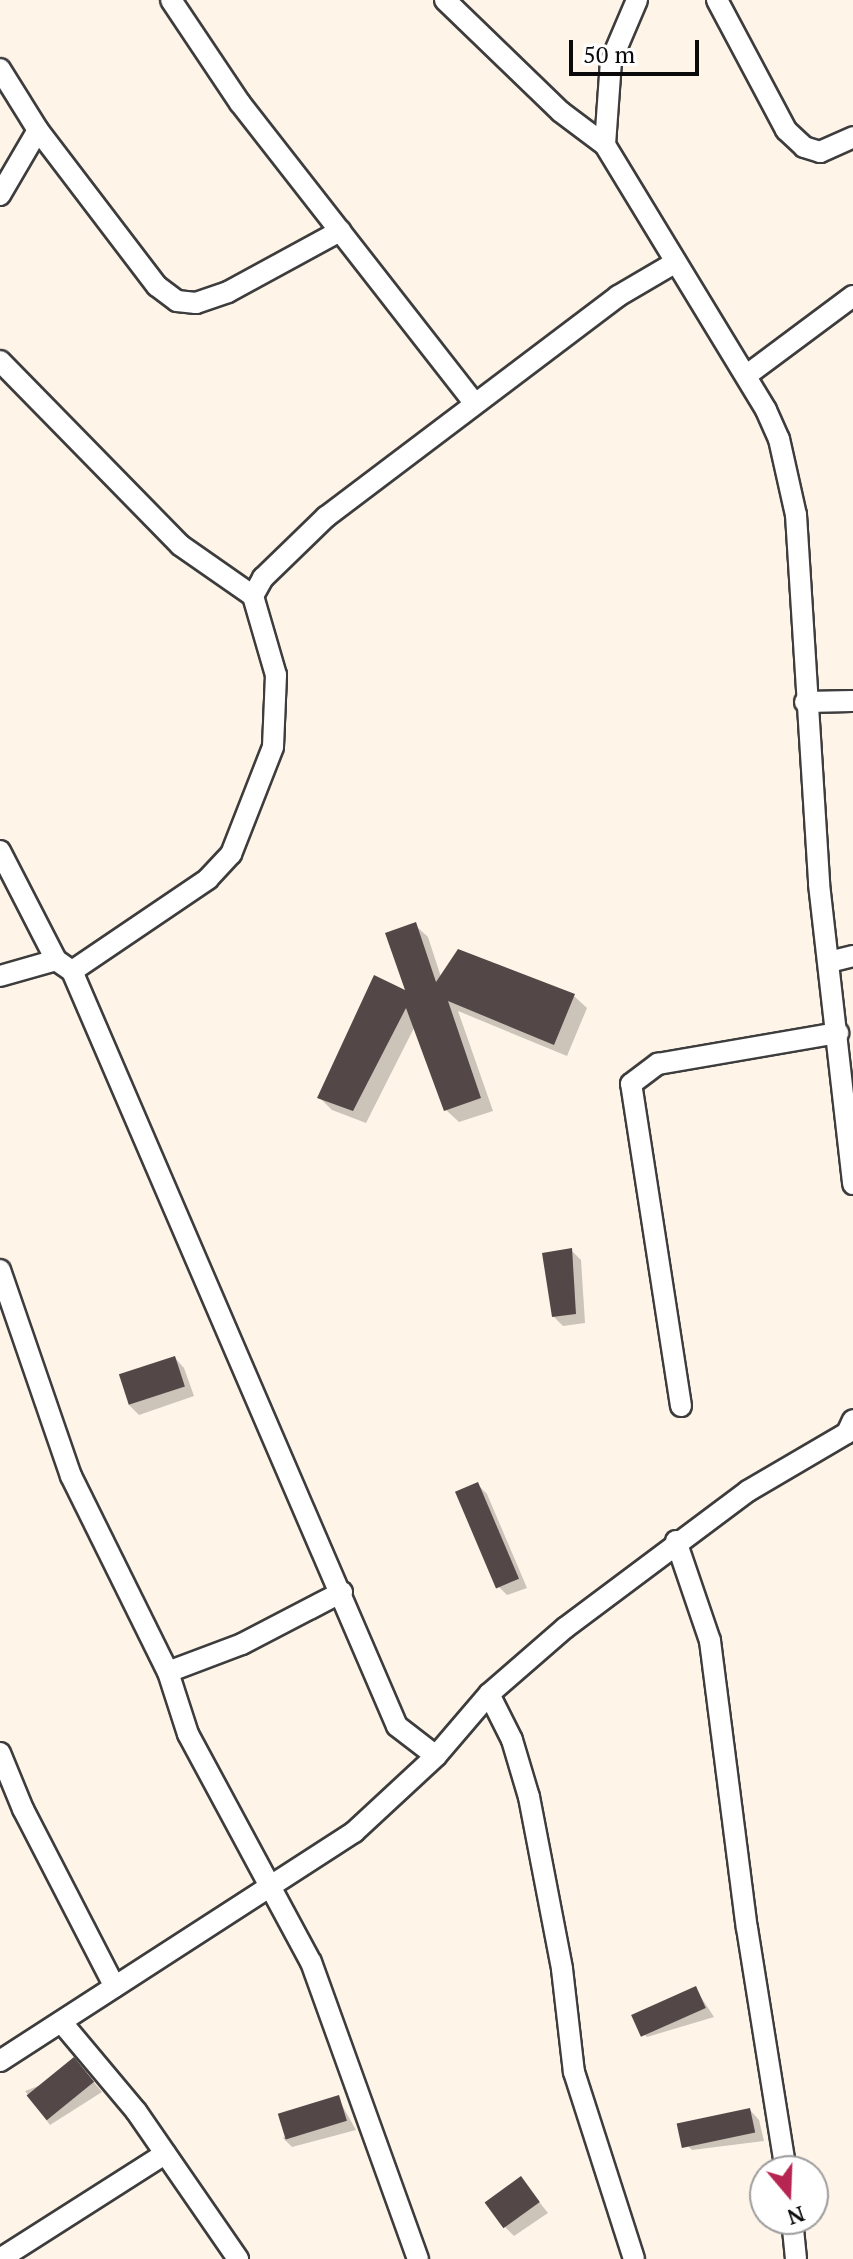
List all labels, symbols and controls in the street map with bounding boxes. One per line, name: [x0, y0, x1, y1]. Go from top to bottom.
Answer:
scale bar: [573, 24, 703, 74]
text: 50 m: [583, 38, 635, 70]
north arrow: [749, 2155, 829, 2235]
text: N: [784, 2200, 809, 2233]

